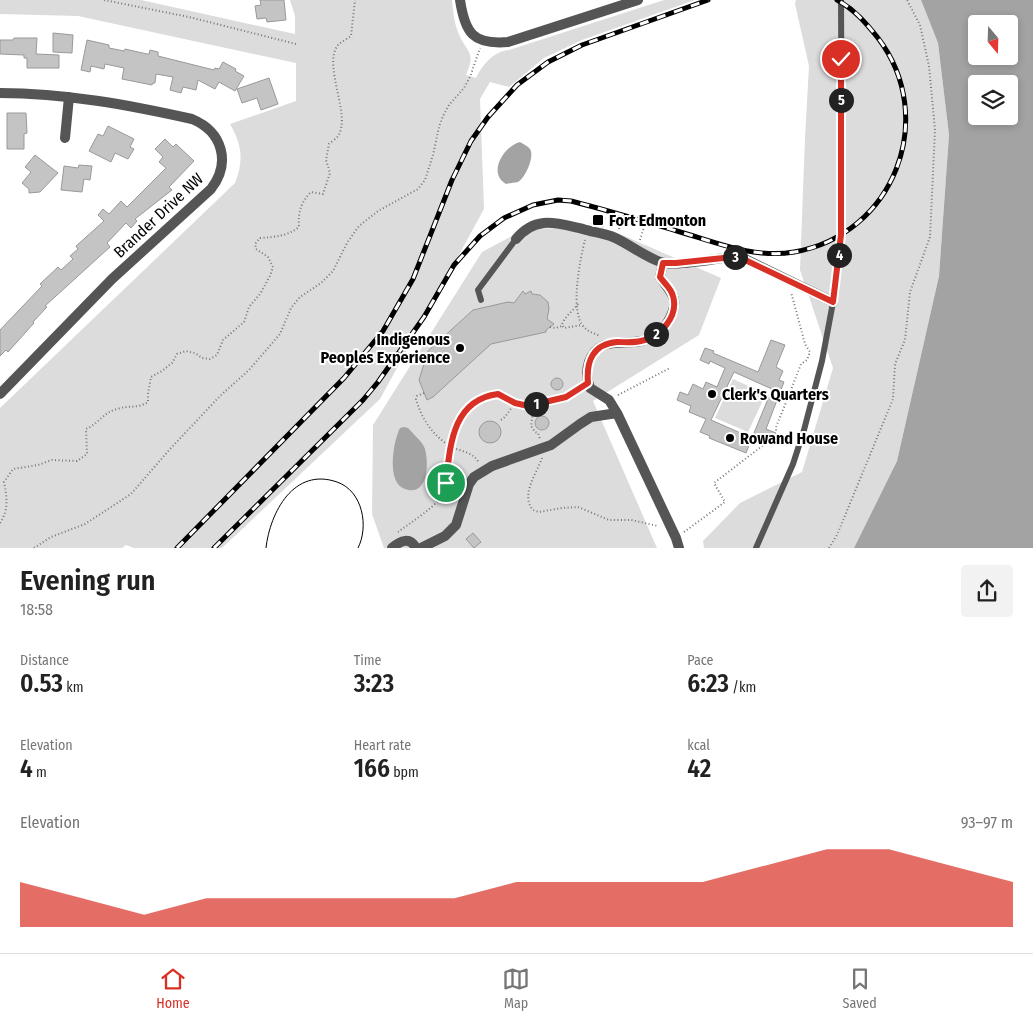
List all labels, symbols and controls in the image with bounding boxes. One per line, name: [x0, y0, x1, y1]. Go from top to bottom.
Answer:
north arrow: [968, 15, 1018, 65]
map controls: [968, 15, 1018, 125]
pin: [820, 38, 862, 80]
icon: check: [827, 45, 855, 73]
button: layers: [968, 75, 1018, 125]
pin: 5: [828, 88, 854, 112]
text: 5: [838, 92, 845, 109]
street label: Brander Drive NW: [110, 169, 207, 262]
place label: Fort Edmonton: [609, 211, 706, 230]
marker: Fort Edmonton: [591, 213, 605, 227]
pin: 4: [826, 242, 852, 268]
pin: 3: [722, 244, 748, 270]
text: 4: [836, 247, 843, 264]
text: 3: [732, 249, 739, 266]
pin: 2: [644, 322, 668, 346]
text: 2: [653, 326, 660, 343]
place label: Indigenous Peoples Experience: [321, 330, 450, 367]
marker: Indigenous Peoples Experience: [454, 342, 466, 354]
place label: Clerk's Quarters: [722, 385, 829, 404]
marker: Clerk's Quarters: [706, 388, 718, 400]
pin: 1: [524, 392, 548, 416]
text: 1: [534, 396, 539, 413]
place label: Rowand House: [740, 429, 838, 448]
marker: Rowand House: [724, 432, 736, 444]
pin: [425, 462, 467, 504]
icon: arrive: [432, 469, 460, 497]
text: Evening run: [20, 564, 155, 597]
button: share: [961, 565, 1013, 617]
text: 18:58: [20, 600, 53, 619]
text: Distance: [20, 652, 69, 669]
text: Time: [354, 652, 381, 669]
text: Pace: [687, 652, 713, 669]
text: 0.53: [20, 669, 63, 699]
text: 3:23: [354, 669, 394, 699]
text: 6:23: [687, 669, 729, 699]
text: km: [63, 679, 84, 696]
text: /km: [729, 679, 756, 696]
text: Elevation: [20, 737, 73, 754]
text: Heart rate: [354, 737, 411, 754]
text: kcal: [687, 737, 710, 754]
text: 4: [20, 754, 33, 784]
text: 166: [354, 754, 390, 784]
text: 42: [687, 754, 711, 784]
text: m: [33, 764, 47, 781]
text: bpm: [390, 764, 419, 781]
text: Elevation: [20, 813, 80, 832]
text: 93–97 m: [961, 813, 1013, 832]
tab: Home: [156, 965, 190, 1012]
tab: Map: [502, 965, 530, 1012]
tab: Saved: [843, 965, 877, 1012]

